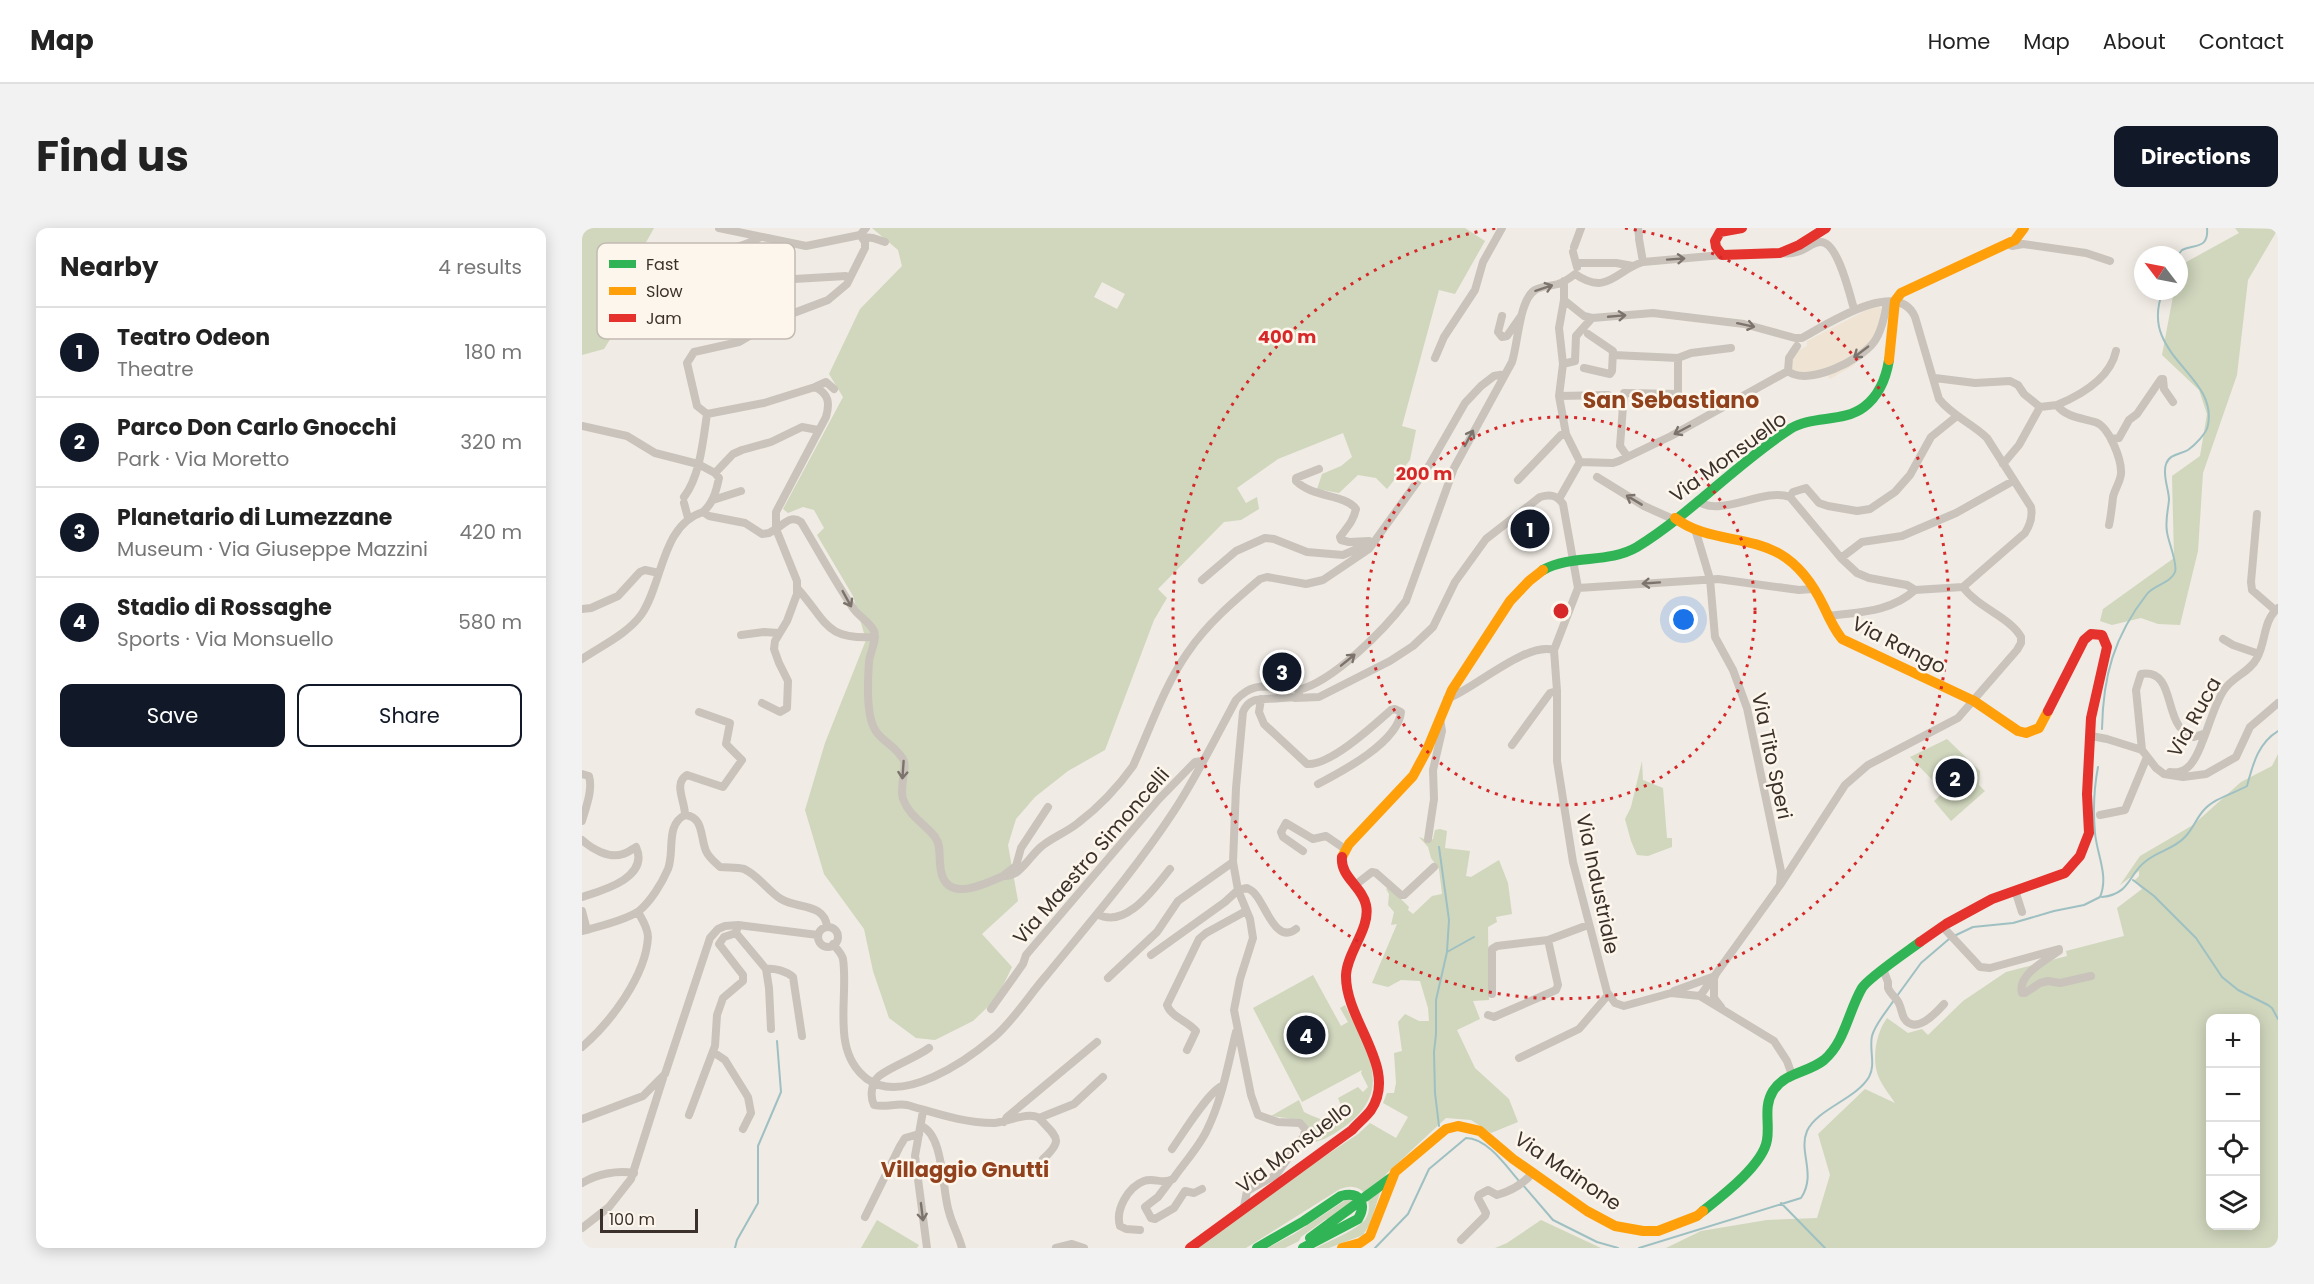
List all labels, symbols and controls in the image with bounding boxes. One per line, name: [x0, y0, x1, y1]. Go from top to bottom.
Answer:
text: Map: [30, 21, 94, 60]
text: Home: [1928, 27, 1990, 56]
text: Map: [2023, 27, 2070, 56]
text: About: [2103, 27, 2166, 56]
text: Contact: [2199, 27, 2284, 56]
button: Directions: [2114, 126, 2278, 187]
text: Find us: [36, 127, 189, 186]
legend: [597, 243, 795, 339]
north arrow: [2134, 246, 2188, 300]
text: Nearby: [60, 249, 158, 285]
text: 4 results: [438, 253, 522, 281]
text: Fast: [646, 253, 679, 276]
one-way arrow: [1665, 253, 1685, 264]
text: Slow: [646, 280, 683, 303]
one-way arrow: [1534, 282, 1553, 293]
text: Jam: [646, 307, 682, 330]
one-way arrow: [1606, 310, 1626, 321]
one-way arrow: [1736, 320, 1755, 331]
text: Teatro Odeon: [117, 322, 270, 353]
text: 400 m: [1258, 324, 1316, 349]
text: 1: [76, 338, 83, 366]
text: 180 m: [464, 338, 522, 366]
one-way arrow: [1854, 346, 1870, 358]
text: Theatre: [117, 355, 194, 383]
district label: San Sebastiano: [1583, 385, 1759, 416]
street label: Via Monsuello: [1664, 405, 1792, 509]
text: Parco Don Carlo Gnocchi: [117, 412, 396, 443]
one-way arrow: [1674, 424, 1691, 436]
text: 2: [74, 428, 85, 456]
text: 320 m: [460, 428, 522, 456]
one-way arrow: [1463, 430, 1475, 447]
text: Park · Via Moretto: [117, 445, 289, 473]
text: 200 m: [1396, 461, 1452, 486]
one-way arrow: [1626, 494, 1643, 506]
text: Planetario di Lumezzane: [117, 502, 392, 533]
pin: 1: [1510, 506, 1550, 552]
text: 3: [73, 518, 86, 546]
text: 420 m: [459, 518, 522, 546]
text: Museum · Via Giuseppe Mazzini: [117, 535, 428, 563]
one-way arrow: [1642, 577, 1662, 588]
one-way arrow: [842, 590, 854, 607]
text: Stadio di Rossaghe: [117, 592, 332, 623]
centre of rings: [1551, 601, 1571, 621]
your location: [1669, 605, 1698, 634]
text: 4: [73, 608, 86, 636]
text: 580 m: [458, 608, 522, 636]
street label: Via Rango: [1847, 609, 1951, 681]
text: Sports · Via Monsuello: [117, 625, 334, 653]
pin: 3: [1262, 650, 1302, 694]
one-way arrow: [1340, 653, 1355, 667]
street label: Via Ruca: [2160, 672, 2228, 762]
button: Save: [60, 684, 285, 747]
button: Share: [297, 684, 522, 747]
street label: Via Tito Speri: [1745, 690, 1799, 822]
pin: 2: [1936, 756, 1974, 800]
one-way arrow: [897, 759, 908, 779]
street label: Via Maestro Simoncelli: [1006, 762, 1176, 950]
street label: Via Industriale: [1570, 812, 1626, 956]
pin: 4: [1286, 1012, 1326, 1058]
map controls: [2206, 1014, 2260, 1230]
button: +: [2206, 1014, 2260, 1068]
button: −: [2206, 1068, 2260, 1122]
street label: Via Monsuello: [1230, 1094, 1358, 1200]
button: locate: [2206, 1122, 2260, 1176]
street label: Via Mainone: [1509, 1125, 1627, 1217]
district label: Villaggio Gnutti: [881, 1155, 1049, 1184]
button: layers: [2206, 1176, 2260, 1230]
one-way arrow: [916, 1202, 927, 1222]
scale bar: [600, 1206, 698, 1234]
text: 100 m: [609, 1208, 655, 1231]

